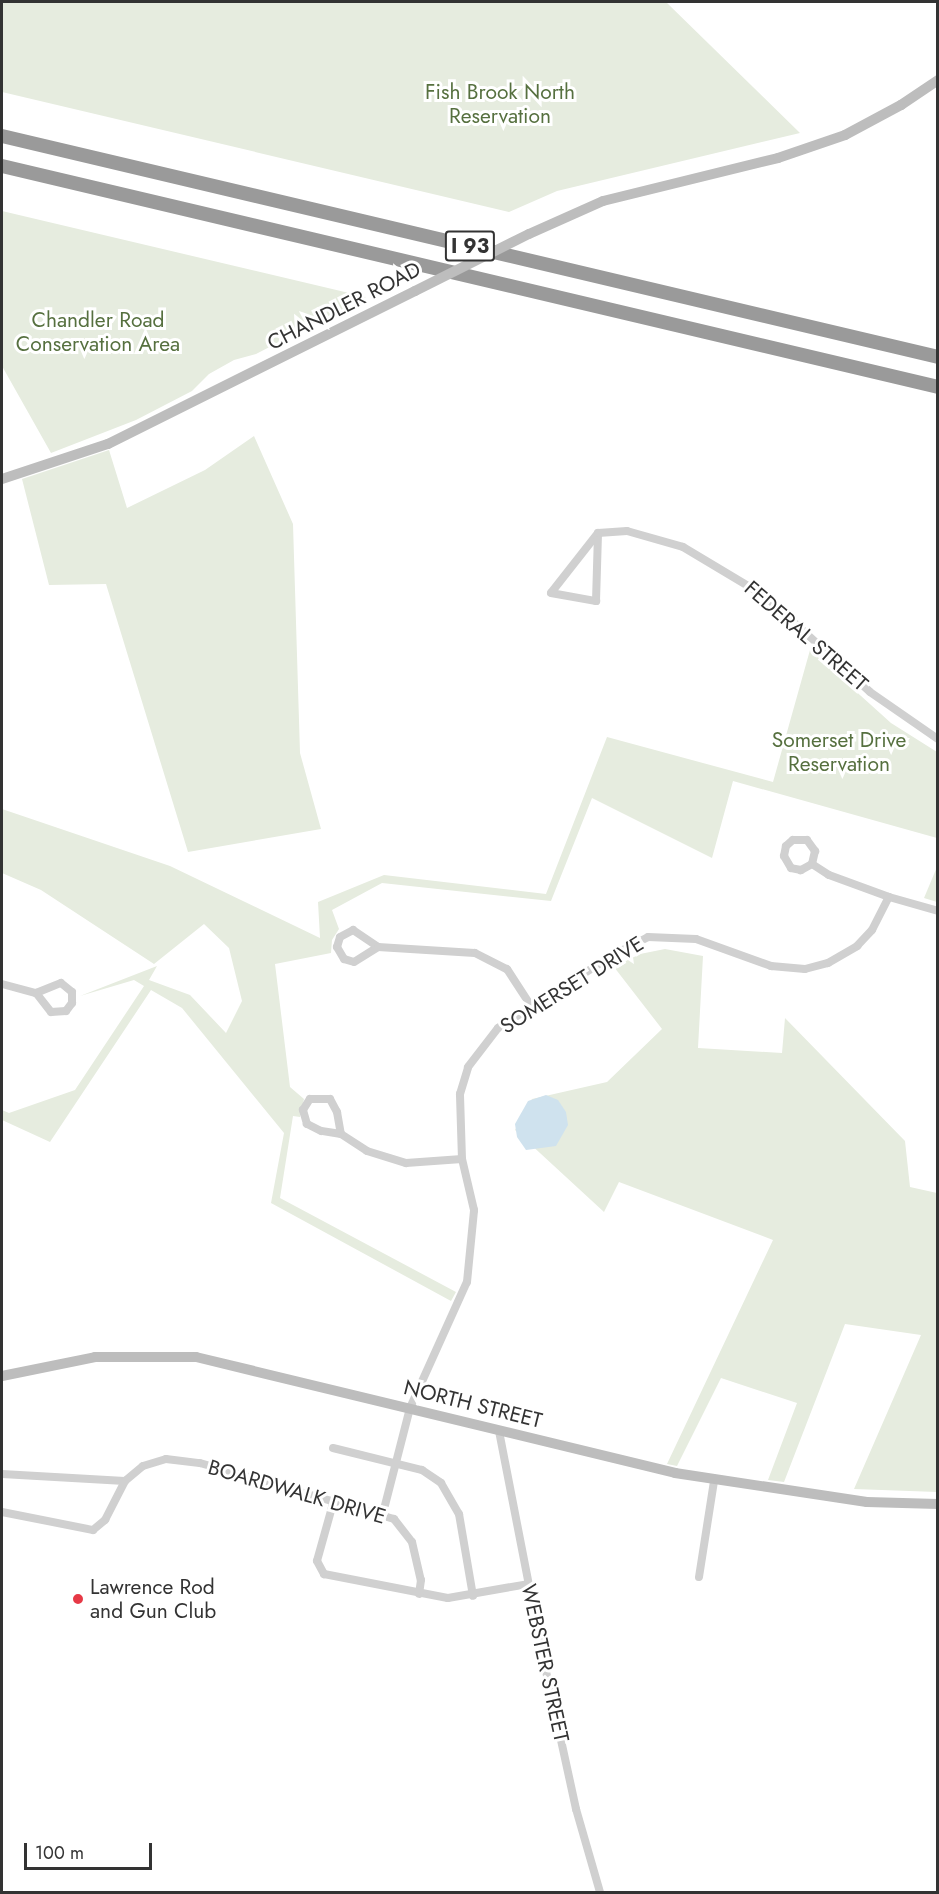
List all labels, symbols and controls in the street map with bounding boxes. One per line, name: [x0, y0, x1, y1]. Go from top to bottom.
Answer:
park label: Fish Brook North Reservation: [425, 79, 575, 129]
road number: I 93: [444, 229, 496, 263]
street label: CHANDLER ROAD: [263, 256, 425, 356]
park label: Chandler Road Conservation Area: [16, 307, 180, 357]
street label: FEDERAL STREET: [739, 576, 873, 696]
park label: Somerset Drive Reservation: [772, 727, 906, 777]
street label: SOMERSET DRIVE: [496, 931, 648, 1039]
street label: NORTH STREET: [401, 1375, 545, 1433]
street label: BOARDWALK DRIVE: [205, 1455, 389, 1529]
place label: Lawrence Rod and Gun Club: [90, 1574, 216, 1624]
street label: WEBSTER STREET: [516, 1582, 574, 1744]
marker: Lawrence Rod and Gun Club: [71, 1592, 85, 1606]
scale bar: [27, 1831, 154, 1869]
text: 100 m: [35, 1840, 84, 1866]

